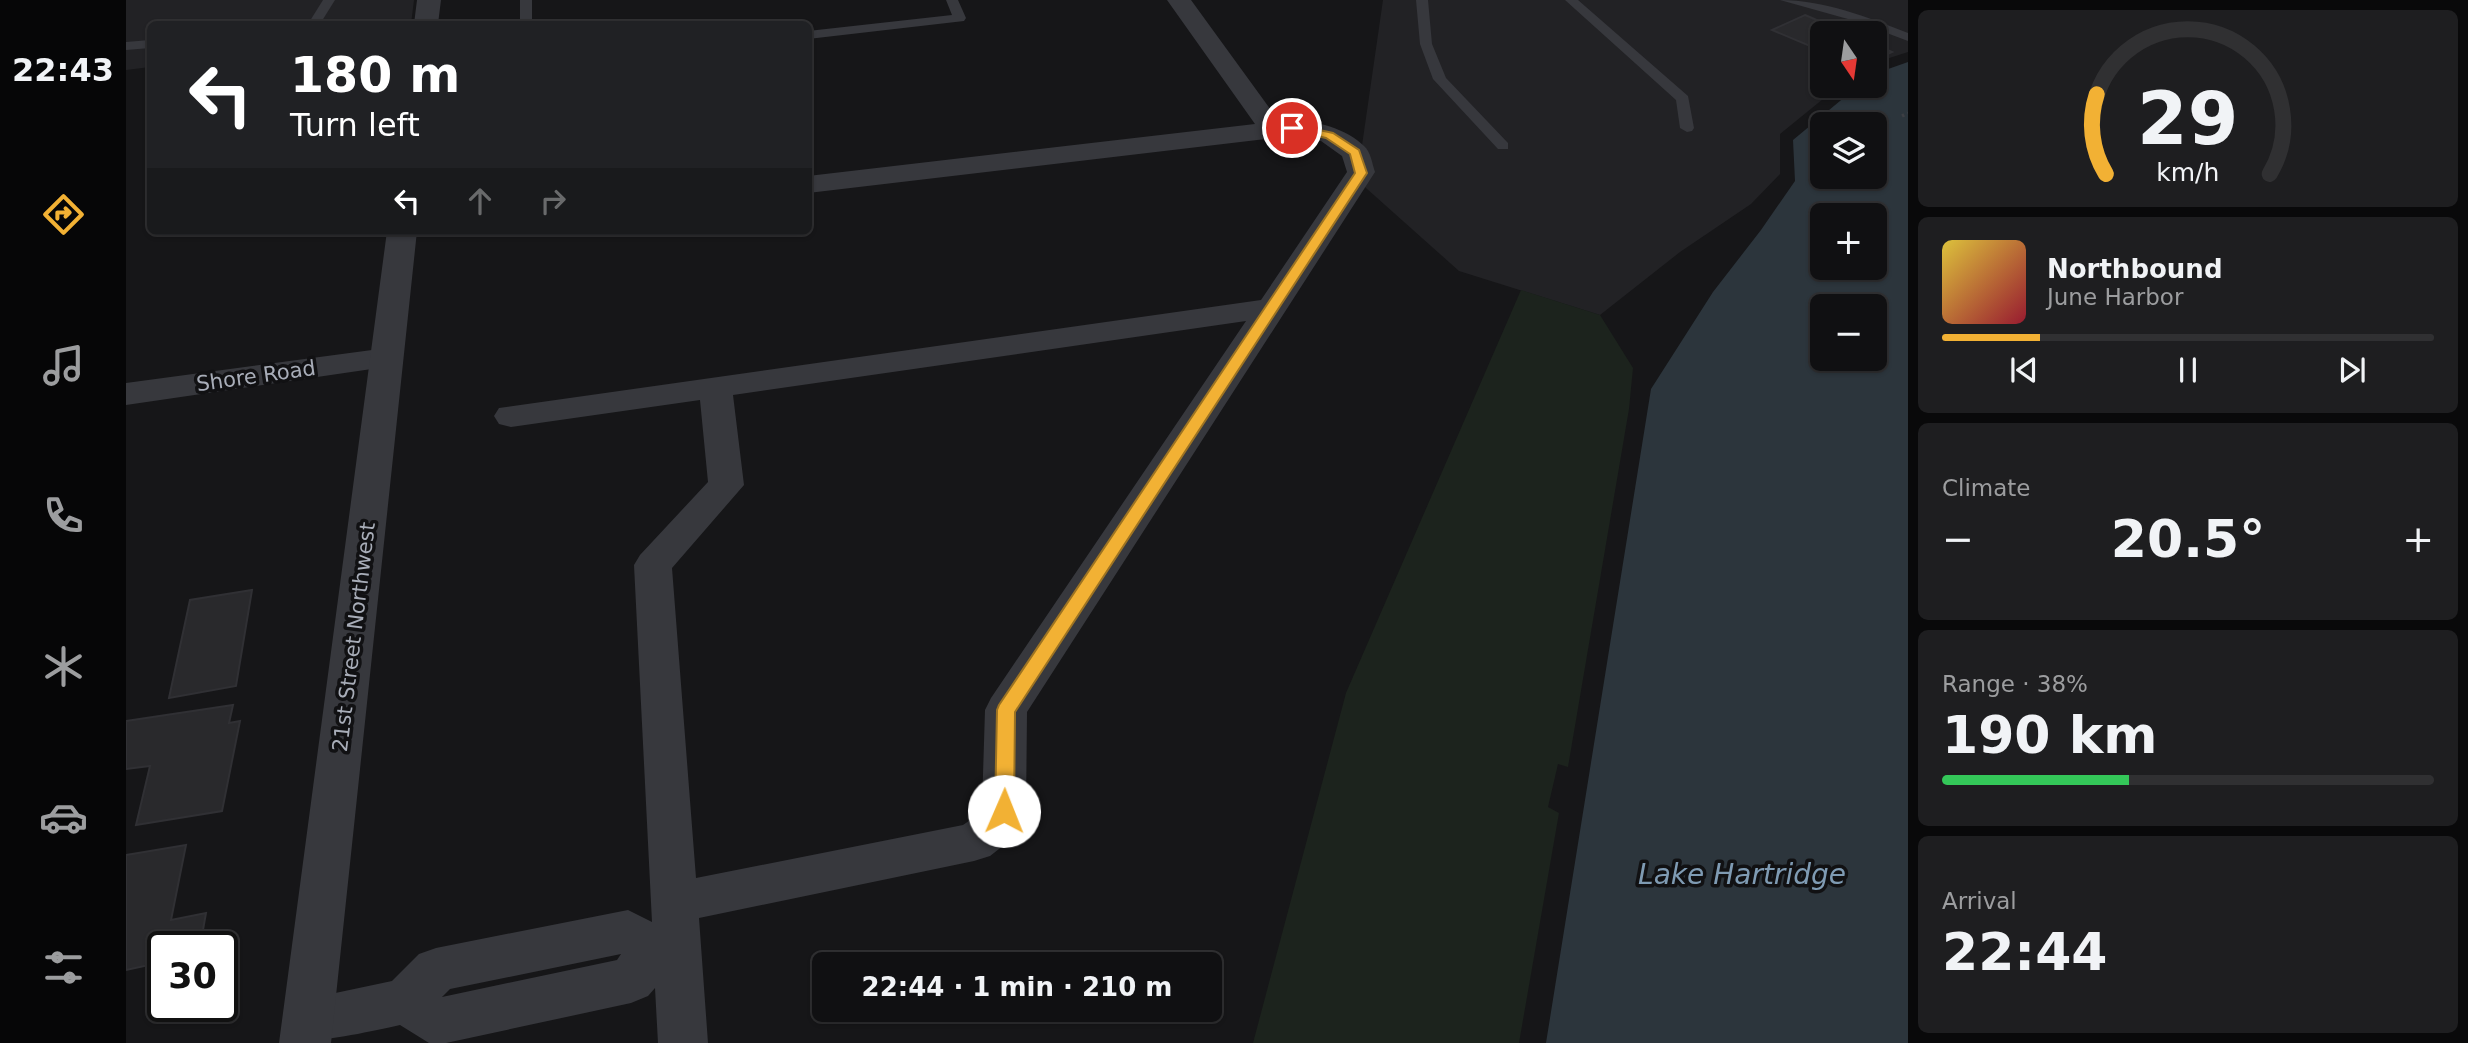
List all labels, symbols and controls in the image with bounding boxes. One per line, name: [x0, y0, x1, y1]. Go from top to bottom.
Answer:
north arrow: [1810, 21, 1886, 98]
map controls: [1810, 21, 1887, 371]
text: 180 m: [290, 47, 460, 104]
icon: left: [175, 49, 266, 140]
text: 22:43: [12, 51, 114, 89]
text: 29: [2137, 77, 2239, 162]
pin: [1262, 98, 1322, 158]
text: Turn left: [290, 106, 420, 144]
icon: arrive: [1273, 109, 1311, 147]
button: layers: [1810, 112, 1887, 189]
text: km/h: [2156, 158, 2220, 187]
icon: left: [388, 182, 426, 220]
icon: ahead: [461, 182, 499, 220]
icon: right: [534, 182, 572, 220]
icon: directions: [39, 190, 88, 239]
button: +: [1810, 203, 1887, 280]
text: Northbound: [2047, 254, 2223, 284]
text: June Harbor: [2047, 284, 2183, 310]
button: −: [1810, 294, 1887, 371]
icon: music: [39, 341, 88, 390]
icon: previous: [2005, 351, 2043, 389]
icon: pause: [2169, 351, 2207, 389]
icon: next: [2333, 351, 2371, 389]
street label: Shore Road: [195, 356, 317, 396]
text: Climate: [1942, 475, 2031, 501]
icon: phone: [39, 491, 88, 540]
text: 20.5°: [2111, 509, 2265, 569]
text: −: [1942, 517, 1974, 561]
text: +: [2402, 517, 2434, 561]
street label: 21st Street Northwest: [328, 521, 380, 753]
icon: climate: [39, 642, 88, 691]
text: Range · 38%: [1942, 671, 2088, 697]
text: 190 km: [1942, 705, 2157, 765]
position arrow: [967, 774, 1041, 848]
icon: car: [39, 793, 88, 842]
water label: Lake Hartridge: [1638, 858, 1846, 891]
text: Arrival: [1942, 888, 2017, 914]
text: 22:44: [1942, 922, 2108, 982]
speed limit sign: 30: [147, 931, 238, 1022]
icon: filters: [39, 943, 88, 992]
text: 22:44 · 1 min · 210 m: [862, 972, 1172, 1002]

